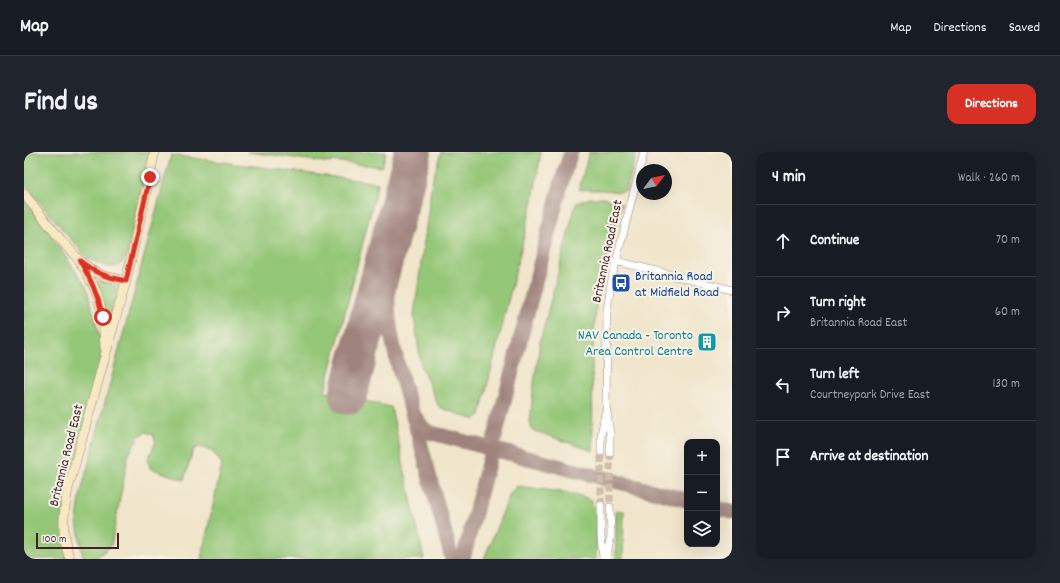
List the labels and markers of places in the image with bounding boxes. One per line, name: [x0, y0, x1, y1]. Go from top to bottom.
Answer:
place label: Britannia Road at Midfield Road: [635, 267, 719, 303]
bus stop icon: Britannia Road at Midfield Road: [610, 272, 632, 294]
place label: NAV Canada - Toronto Area Control Centre: [578, 326, 693, 362]
building icon: NAV Canada - Toronto Area Control Centre: [696, 331, 718, 353]

